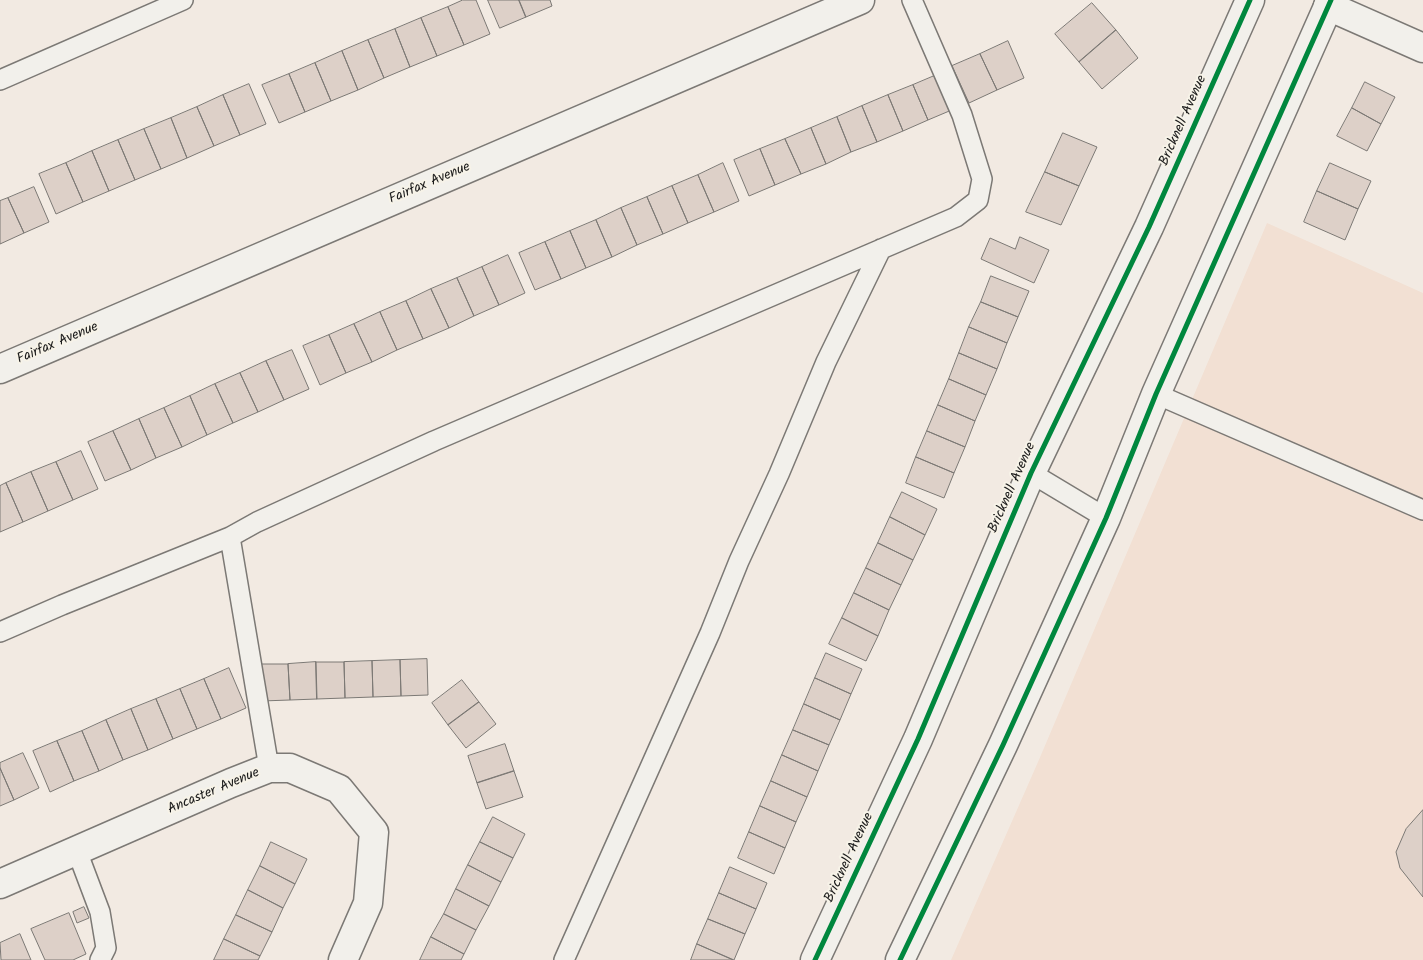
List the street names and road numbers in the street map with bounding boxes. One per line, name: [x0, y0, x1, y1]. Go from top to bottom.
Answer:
street label: Bricknell Avenue: [1157, 73, 1211, 169]
street label: Fairfax Avenue: [387, 159, 473, 209]
street label: Fairfax Avenue: [15, 319, 101, 369]
street label: Bricknell Avenue: [986, 440, 1040, 536]
street label: Ancaster Avenue: [166, 765, 262, 819]
street label: Bricknell Avenue: [822, 810, 878, 906]

